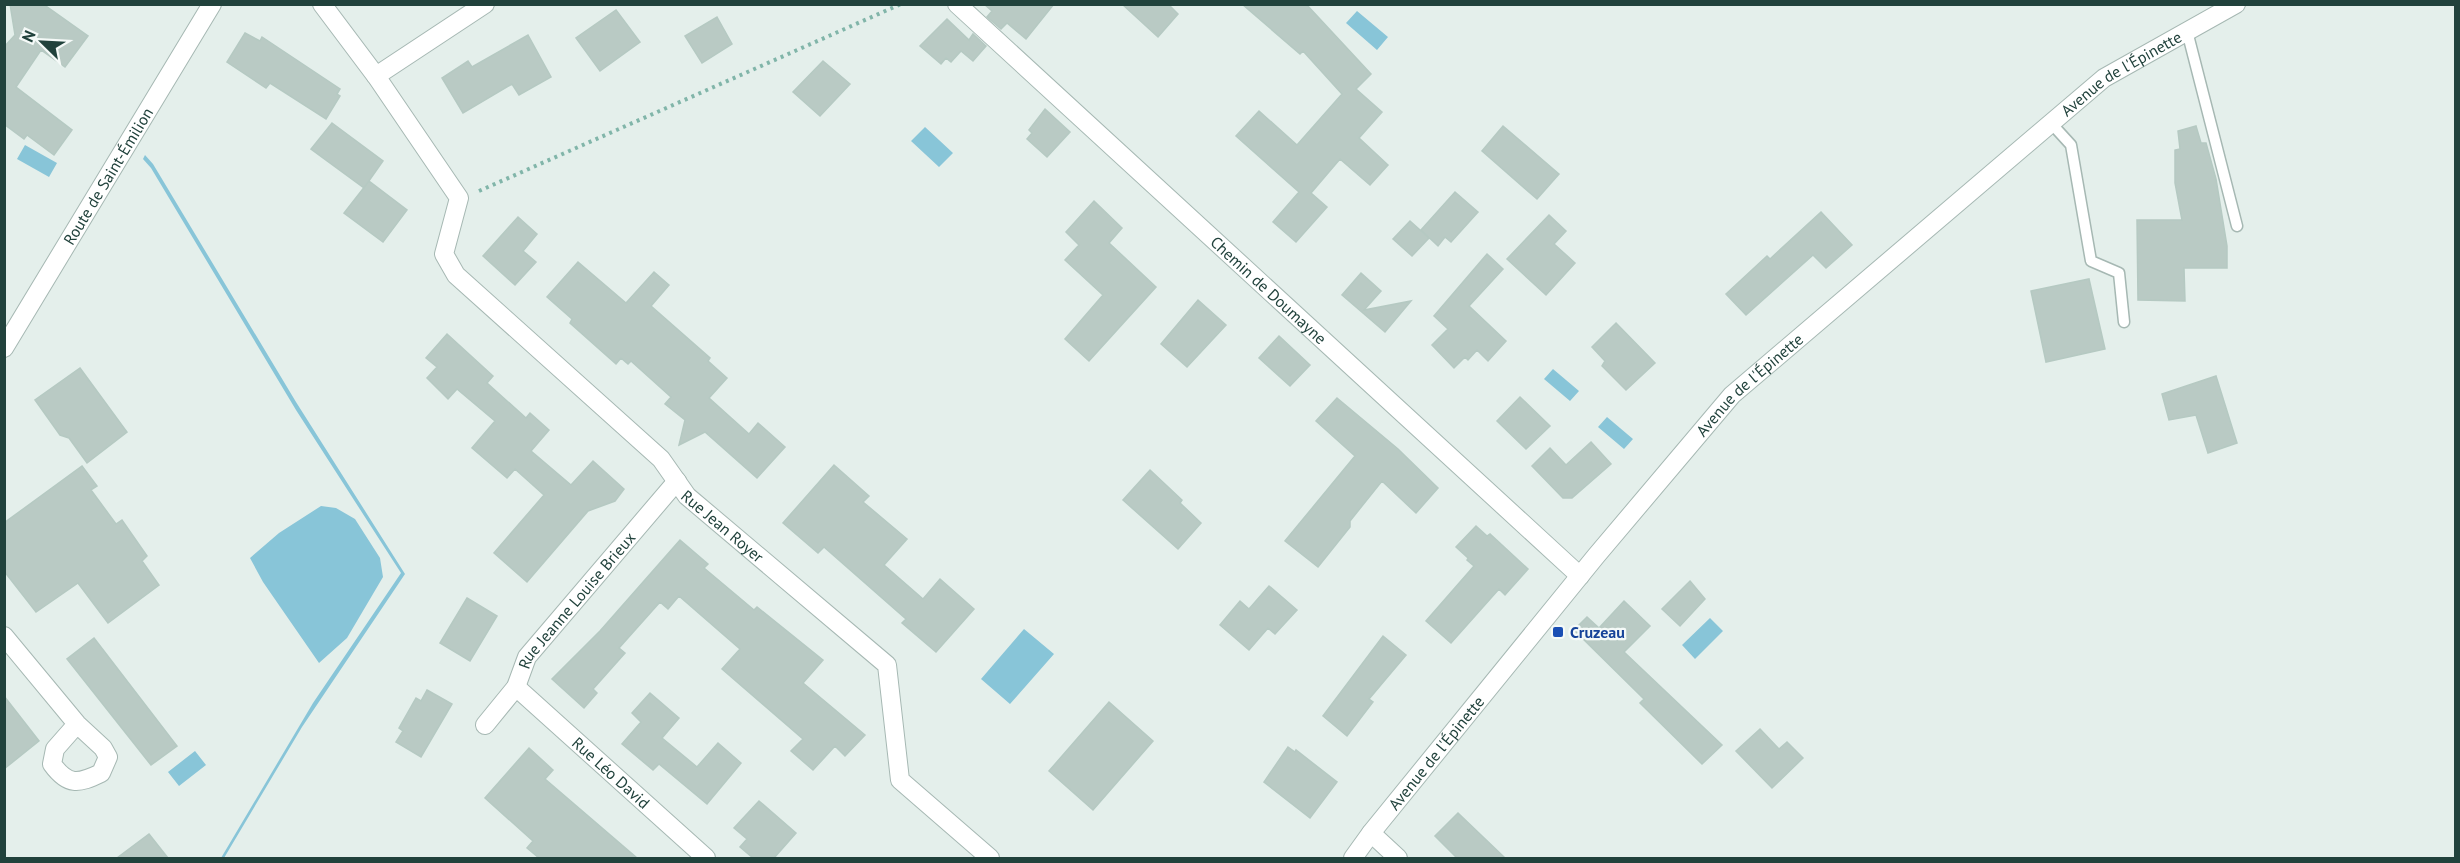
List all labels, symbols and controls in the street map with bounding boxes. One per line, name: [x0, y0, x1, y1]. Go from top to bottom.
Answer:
north arrow: [12, 12, 72, 72]
text: N: [17, 27, 40, 45]
street label: Avenue de l'Épinette: [2057, 27, 2185, 120]
street label: Route de Saint-Émilion: [59, 104, 157, 248]
street label: Chemin de Doumayne: [1206, 232, 1331, 348]
street label: Avenue de l'Épinette: [1692, 329, 1807, 440]
street label: Rue Jean Royer: [677, 485, 769, 567]
street label: Rue Jeanne Louise Brieux: [514, 528, 639, 671]
place label: Cruzeau: [1570, 622, 1625, 642]
marker: Cruzeau: [1551, 625, 1565, 639]
street label: Avenue de l'Épinette: [1384, 692, 1488, 814]
street label: Rue Léo David: [568, 733, 654, 813]

